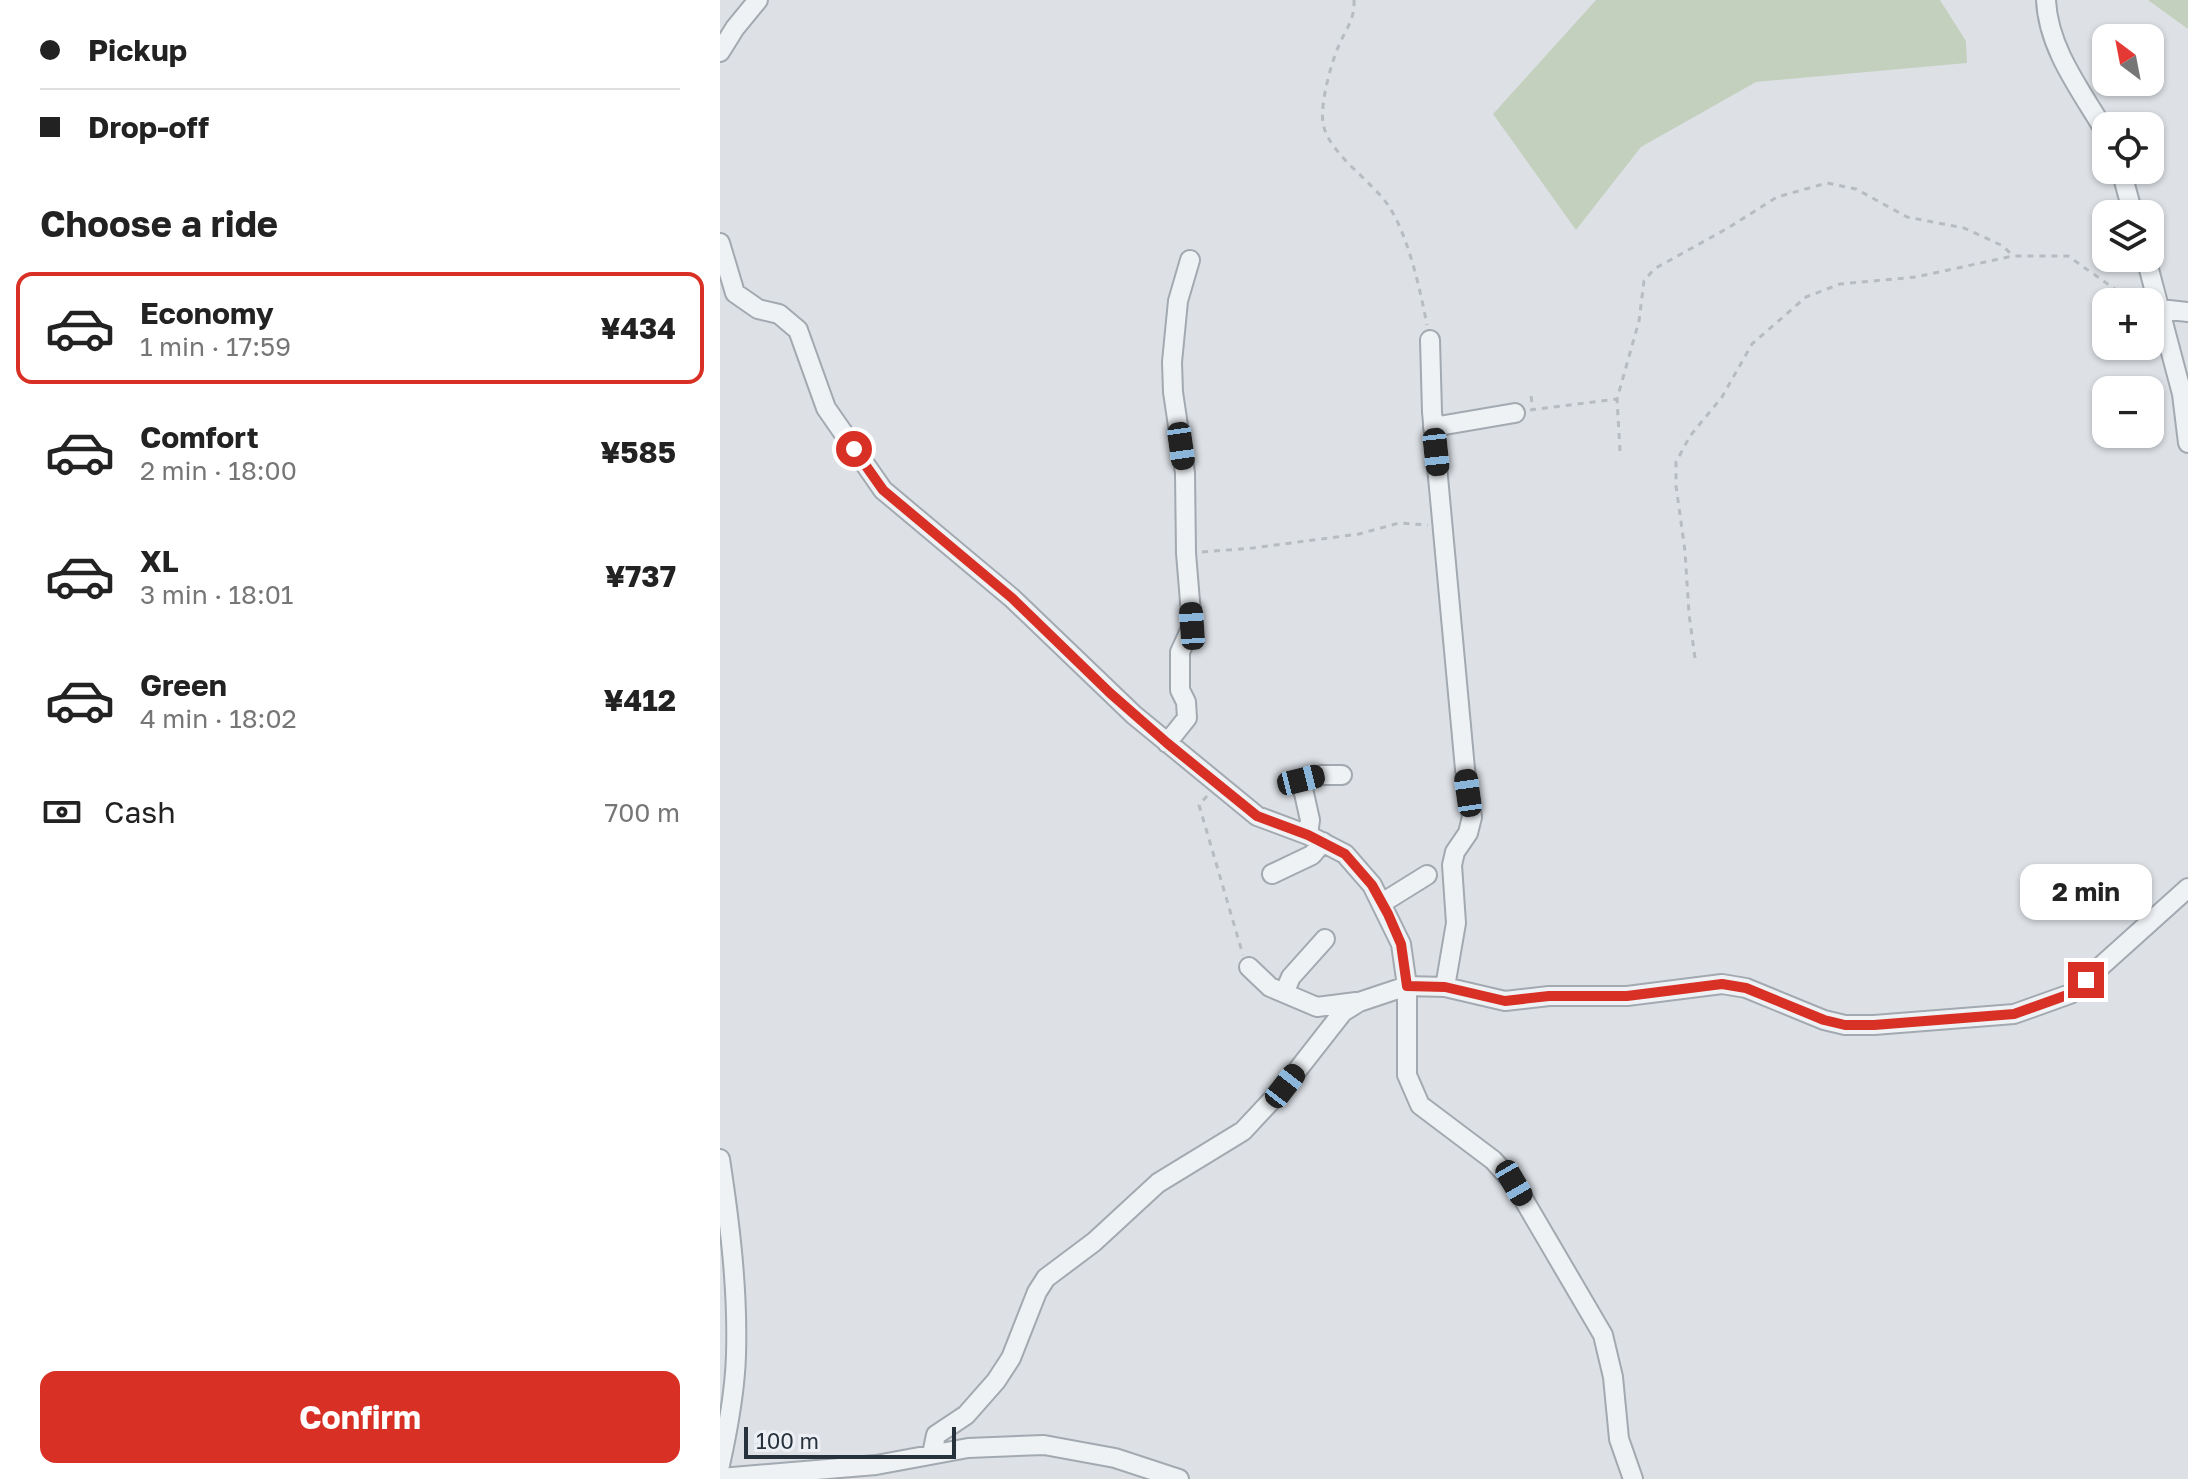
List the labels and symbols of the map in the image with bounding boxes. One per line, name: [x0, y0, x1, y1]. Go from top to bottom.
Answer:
north arrow: [2092, 24, 2164, 96]
car: [1166, 421, 1196, 471]
car: [1422, 427, 1450, 477]
route start: [836, 431, 872, 467]
car: [1178, 601, 1206, 651]
car: [1275, 763, 1327, 797]
car: [1453, 768, 1483, 818]
callout: 2 min: [2020, 864, 2152, 920]
route end: [2068, 962, 2104, 998]
car: [1261, 1060, 1309, 1112]
car: [1492, 1156, 1536, 1210]
scale bar: [744, 1423, 956, 1459]

